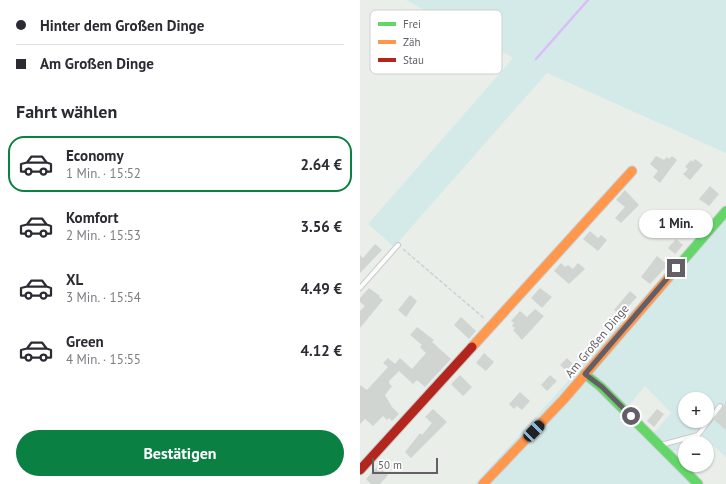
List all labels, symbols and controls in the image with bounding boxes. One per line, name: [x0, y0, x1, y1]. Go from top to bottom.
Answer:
legend: [370, 10, 502, 74]
text: Hinter dem Großen Dinge: [40, 16, 204, 35]
text: Frei: [403, 17, 421, 31]
text: Zäh: [403, 35, 420, 49]
text: Stau: [403, 53, 424, 67]
text: Am Großen Dinge: [40, 54, 154, 73]
text: Fahrt wählen: [16, 100, 117, 123]
icon: car: [18, 146, 54, 182]
text: Economy: [66, 146, 124, 165]
text: 2.64 €: [300, 155, 342, 174]
text: 1 Min. · 15:52: [66, 165, 141, 182]
icon: car: [18, 208, 54, 244]
text: Komfort: [66, 208, 118, 227]
callout: 1 Min.: [639, 210, 713, 238]
text: 1 Min.: [659, 215, 693, 232]
text: 3.56 €: [300, 217, 342, 236]
text: 2 Min. · 15:53: [66, 227, 141, 244]
route end: [667, 259, 685, 277]
icon: car: [18, 270, 54, 306]
text: XL: [66, 270, 83, 289]
text: 4.49 €: [300, 279, 342, 298]
text: 3 Min. · 15:54: [66, 289, 141, 306]
street label: Am Großen Dinge: [562, 301, 632, 380]
icon: car: [18, 332, 54, 368]
text: Green: [66, 332, 104, 351]
text: 4.12 €: [300, 341, 342, 360]
text: 4 Min. · 15:55: [66, 351, 141, 368]
map controls: [678, 392, 714, 472]
button: +: [678, 392, 714, 428]
route start: [622, 407, 640, 425]
car: [521, 418, 547, 444]
button: Bestätigen: [16, 430, 344, 476]
button: −: [678, 436, 714, 472]
scale bar: [372, 456, 438, 475]
text: 50 m: [378, 458, 402, 472]

